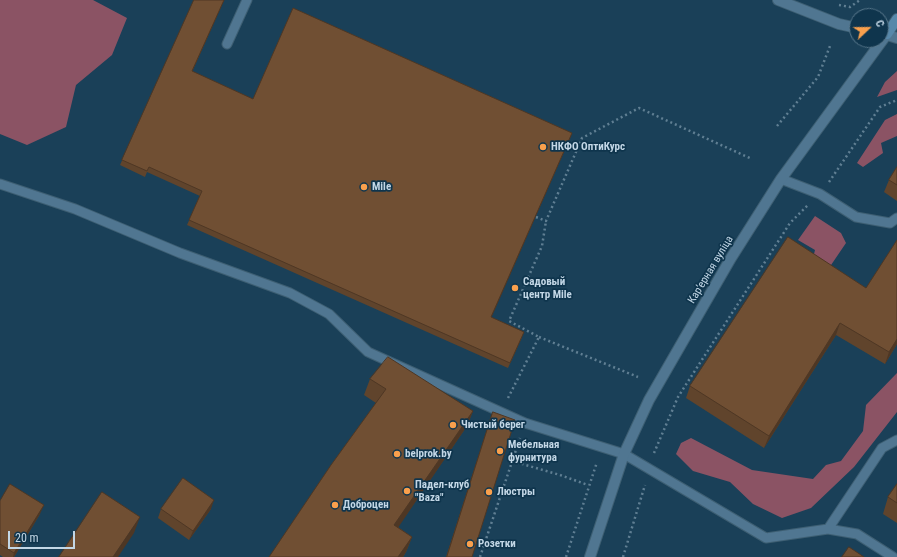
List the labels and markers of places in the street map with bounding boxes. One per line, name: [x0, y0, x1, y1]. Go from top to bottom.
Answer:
place label: НКФО ОптиКурс: [551, 140, 625, 154]
marker: НКФО ОптиКурс: [538, 142, 548, 152]
place label: Mile: [372, 180, 391, 194]
marker: Mile: [359, 182, 369, 192]
place label: Садовый центр Mile: [523, 275, 572, 301]
marker: Садовый центр Mile: [510, 283, 520, 293]
place label: Чистый берег: [461, 418, 525, 432]
marker: Чистый берег: [448, 420, 458, 430]
place label: Мебельная фурнитура: [508, 438, 559, 464]
marker: Мебельная фурнитура: [495, 446, 505, 456]
place label: belprok.by: [405, 447, 452, 461]
marker: belprok.by: [392, 449, 402, 459]
place label: Падел-клуб "Baza": [415, 478, 469, 504]
place label: Люстры: [497, 485, 535, 499]
marker: Падел-клуб "Baza": [402, 486, 412, 496]
marker: Люстры: [484, 487, 494, 497]
place label: Доброцен: [343, 498, 389, 512]
marker: Доброцен: [330, 500, 340, 510]
place label: Розетки: [478, 537, 516, 551]
marker: Розетки: [465, 539, 475, 549]

